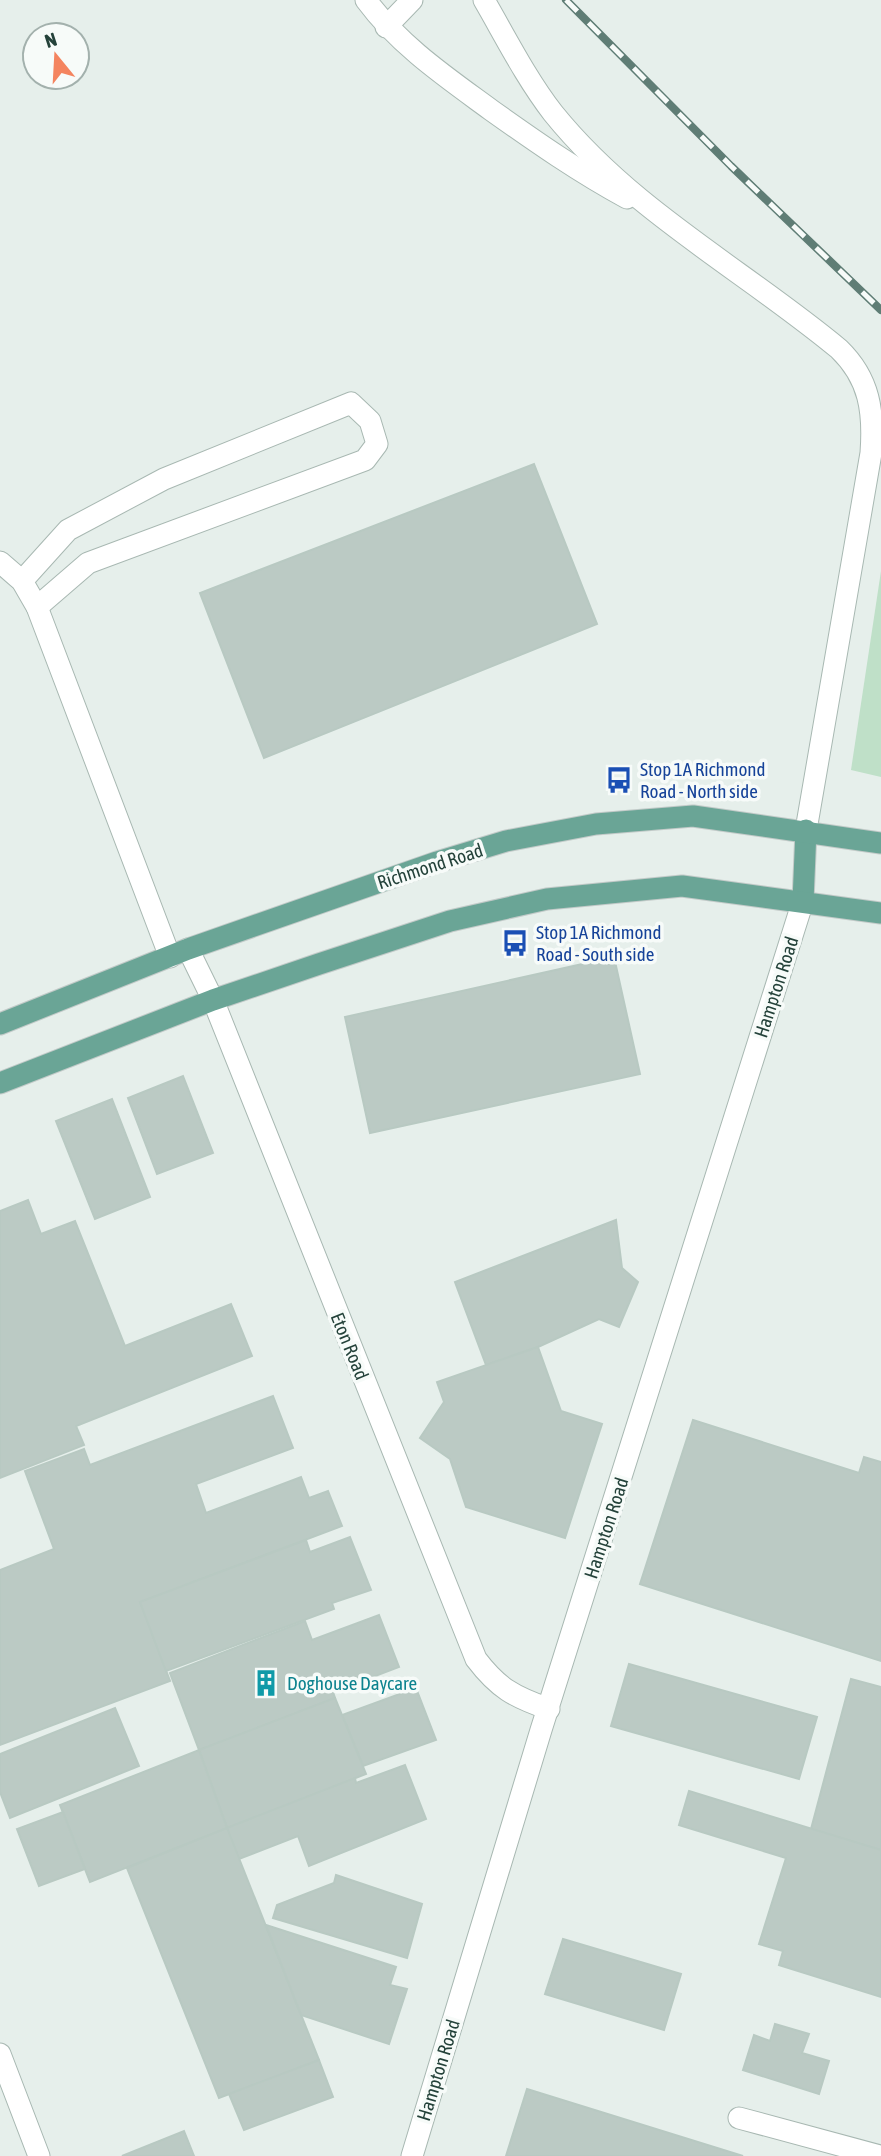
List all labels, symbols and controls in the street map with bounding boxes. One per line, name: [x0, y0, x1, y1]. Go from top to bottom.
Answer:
north arrow: [21, 21, 91, 91]
text: N: [42, 28, 59, 52]
place label: Stop 1A Richmond Road - North side: [640, 758, 766, 802]
bus stop icon: Stop 1A Richmond Road - North side: [604, 765, 634, 795]
street label: Richmond Road: [374, 839, 486, 893]
place label: Stop 1A Richmond Road - South side: [536, 921, 662, 965]
bus stop icon: Stop 1A Richmond Road - South side: [500, 928, 530, 958]
street label: Hampton Road: [749, 934, 803, 1040]
street label: Eton Road: [327, 1309, 373, 1383]
street label: Hampton Road: [579, 1475, 633, 1581]
building icon: Doghouse Daycare: [251, 1668, 281, 1698]
place label: Doghouse Daycare: [287, 1672, 417, 1694]
street label: Hampton Road: [412, 2017, 464, 2123]

